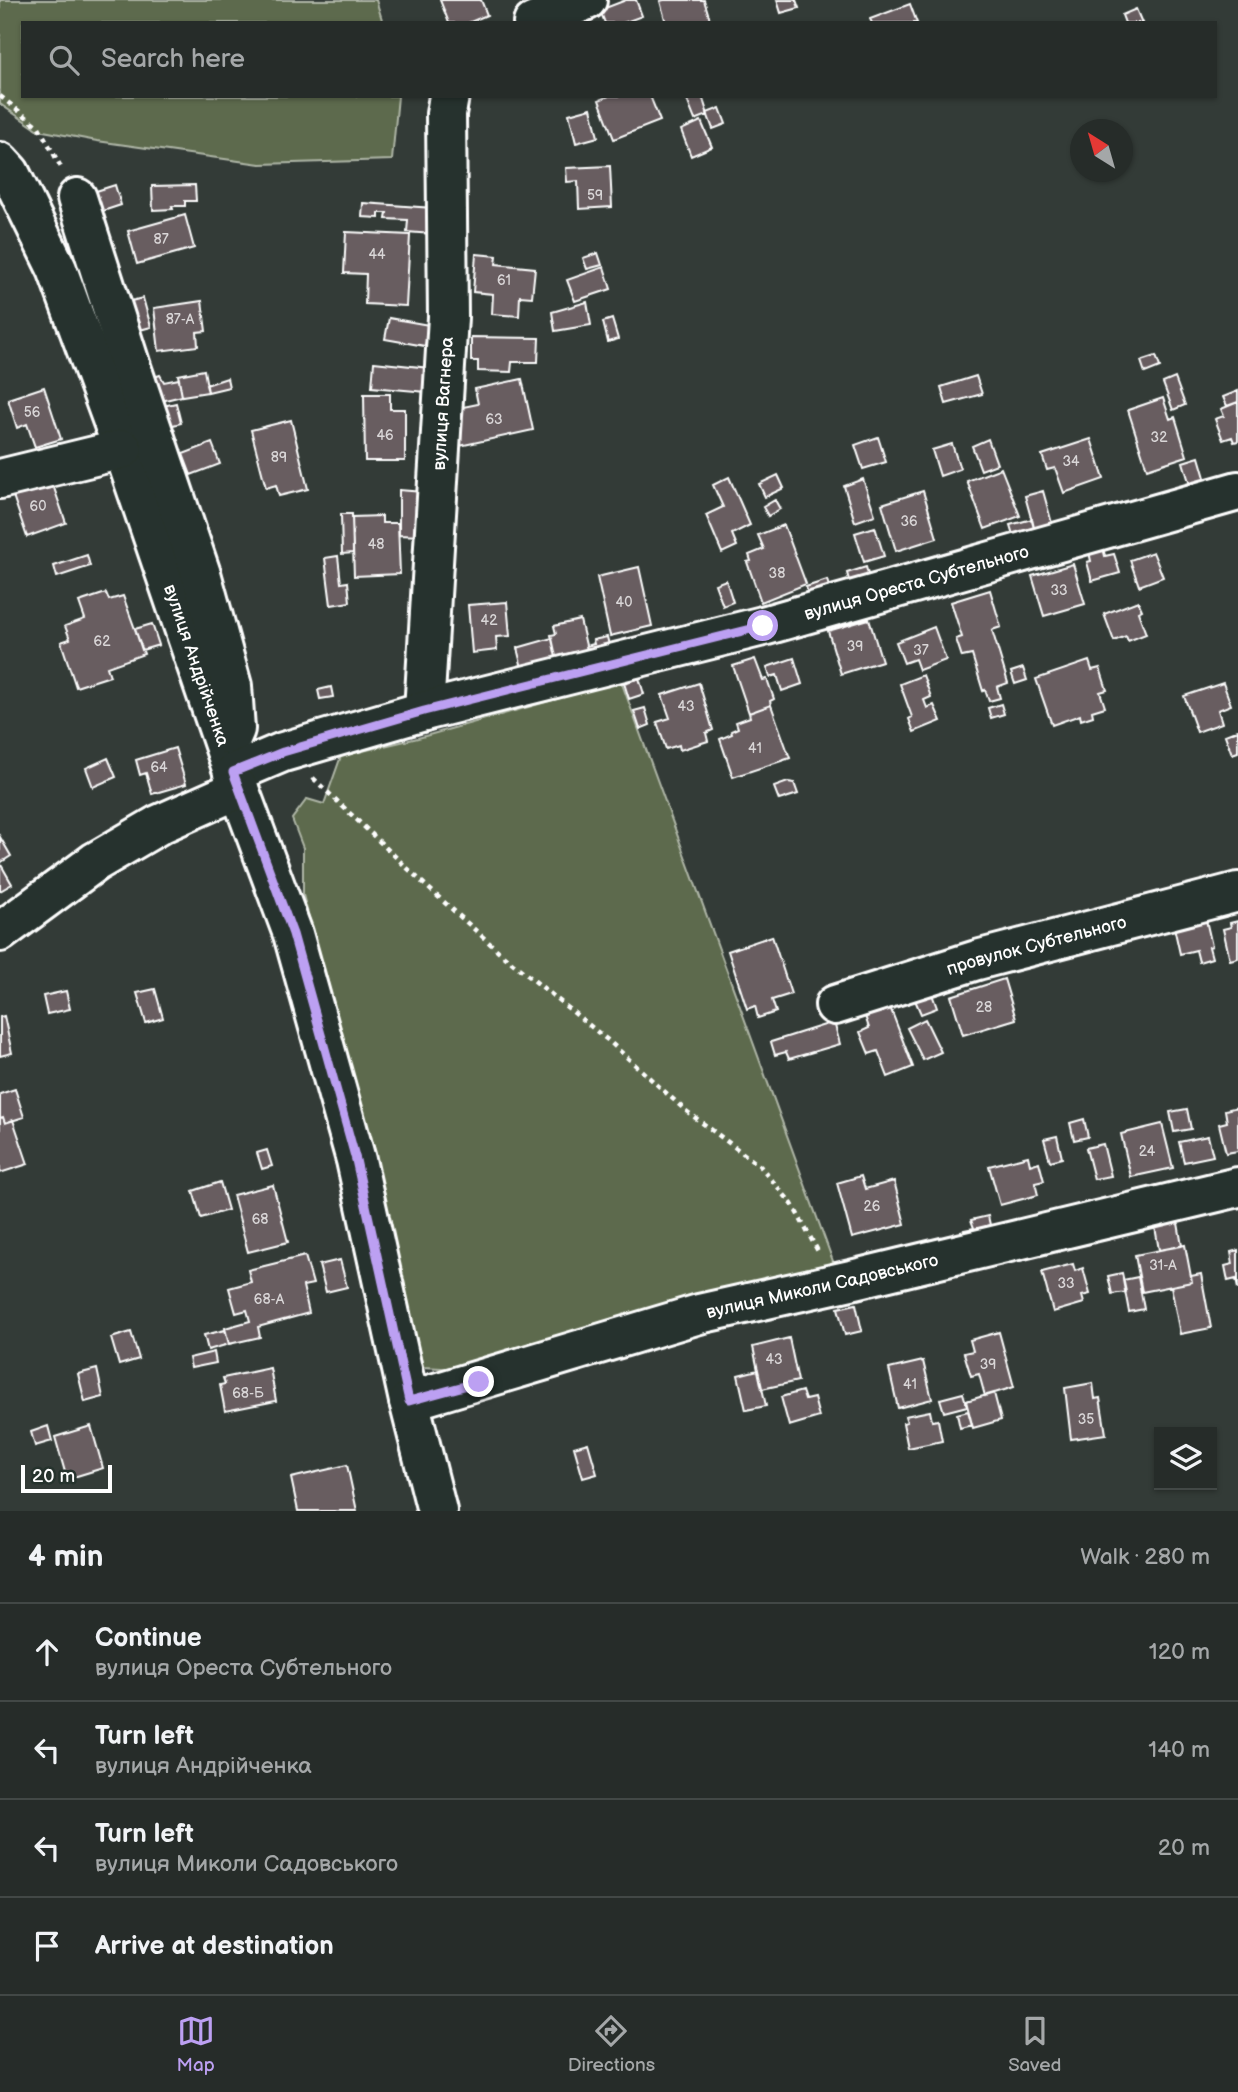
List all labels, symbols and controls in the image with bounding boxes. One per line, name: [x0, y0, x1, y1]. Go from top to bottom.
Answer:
search box: [21, 21, 1217, 98]
icon: search: [45, 41, 83, 79]
text: Search here: [101, 44, 245, 75]
north arrow: [1070, 119, 1133, 182]
house number: 59: [587, 187, 603, 204]
house number: 87: [153, 231, 169, 248]
house number: 44: [368, 246, 386, 263]
house number: 61: [497, 272, 511, 289]
house number: 87-А: [166, 311, 195, 328]
street label: вулиця Вагнера: [429, 336, 458, 471]
house number: 56: [24, 404, 41, 421]
house number: 63: [485, 411, 503, 428]
house number: 46: [376, 427, 394, 444]
house number: 32: [1151, 429, 1168, 446]
house number: 89: [271, 449, 287, 466]
house number: 34: [1062, 453, 1080, 470]
house number: 60: [30, 498, 46, 515]
house number: 36: [900, 513, 918, 530]
house number: 48: [368, 536, 384, 553]
street label: вулиця Ореста Субтельного: [802, 541, 1031, 625]
house number: 38: [769, 565, 785, 582]
street label: вулиця Андрійченка: [159, 582, 234, 750]
house number: 33: [1050, 582, 1068, 599]
house number: 40: [616, 594, 632, 611]
route start: [747, 610, 778, 641]
house number: 42: [481, 612, 498, 629]
house number: 62: [94, 633, 111, 650]
house number: 39: [847, 638, 863, 655]
house number: 37: [913, 642, 929, 659]
house number: 43: [677, 698, 695, 715]
house number: 41: [748, 740, 762, 757]
house number: 64: [150, 759, 168, 776]
street label: провулок Субтельного: [944, 912, 1129, 980]
house number: 28: [976, 999, 992, 1016]
house number: 24: [1139, 1143, 1156, 1160]
house number: 26: [864, 1198, 881, 1215]
house number: 68: [252, 1211, 268, 1228]
street label: вулиця Миколи Садовського: [704, 1249, 940, 1323]
house number: 31-А: [1149, 1257, 1177, 1274]
house number: 33: [1057, 1275, 1075, 1292]
house number: 68-А: [254, 1291, 285, 1308]
house number: 43: [765, 1351, 783, 1368]
house number: 39: [980, 1356, 996, 1373]
route end: [463, 1366, 494, 1397]
house number: 41: [903, 1376, 917, 1393]
house number: 68-Б: [232, 1385, 264, 1402]
house number: 35: [1078, 1411, 1094, 1428]
map controls: [1154, 1427, 1217, 1490]
button: layers: [1154, 1427, 1217, 1490]
scale bar: [21, 1462, 112, 1494]
text: 20 m: [32, 1465, 75, 1488]
text: 4 min: [28, 1539, 103, 1575]
text: Walk · 280 m: [1080, 1543, 1210, 1571]
text: Continue: [95, 1623, 202, 1654]
icon: ahead: [28, 1633, 66, 1671]
text: 120 m: [1149, 1638, 1210, 1666]
text: вулиця Ореста Субтельного: [95, 1654, 392, 1682]
text: Turn left: [95, 1721, 194, 1752]
icon: left: [28, 1731, 66, 1769]
text: 140 m: [1148, 1736, 1210, 1764]
text: вулиця Андрійченка: [95, 1752, 312, 1780]
text: Turn left: [95, 1819, 194, 1850]
icon: left: [28, 1829, 66, 1867]
text: 20 m: [1158, 1834, 1210, 1862]
text: вулиця Миколи Садовського: [95, 1850, 398, 1878]
icon: arrive: [28, 1927, 66, 1965]
text: Arrive at destination: [95, 1931, 334, 1962]
tab: Map: [177, 2012, 215, 2077]
tab: Directions: [568, 2012, 655, 2077]
tab: Saved: [1008, 2012, 1061, 2077]

